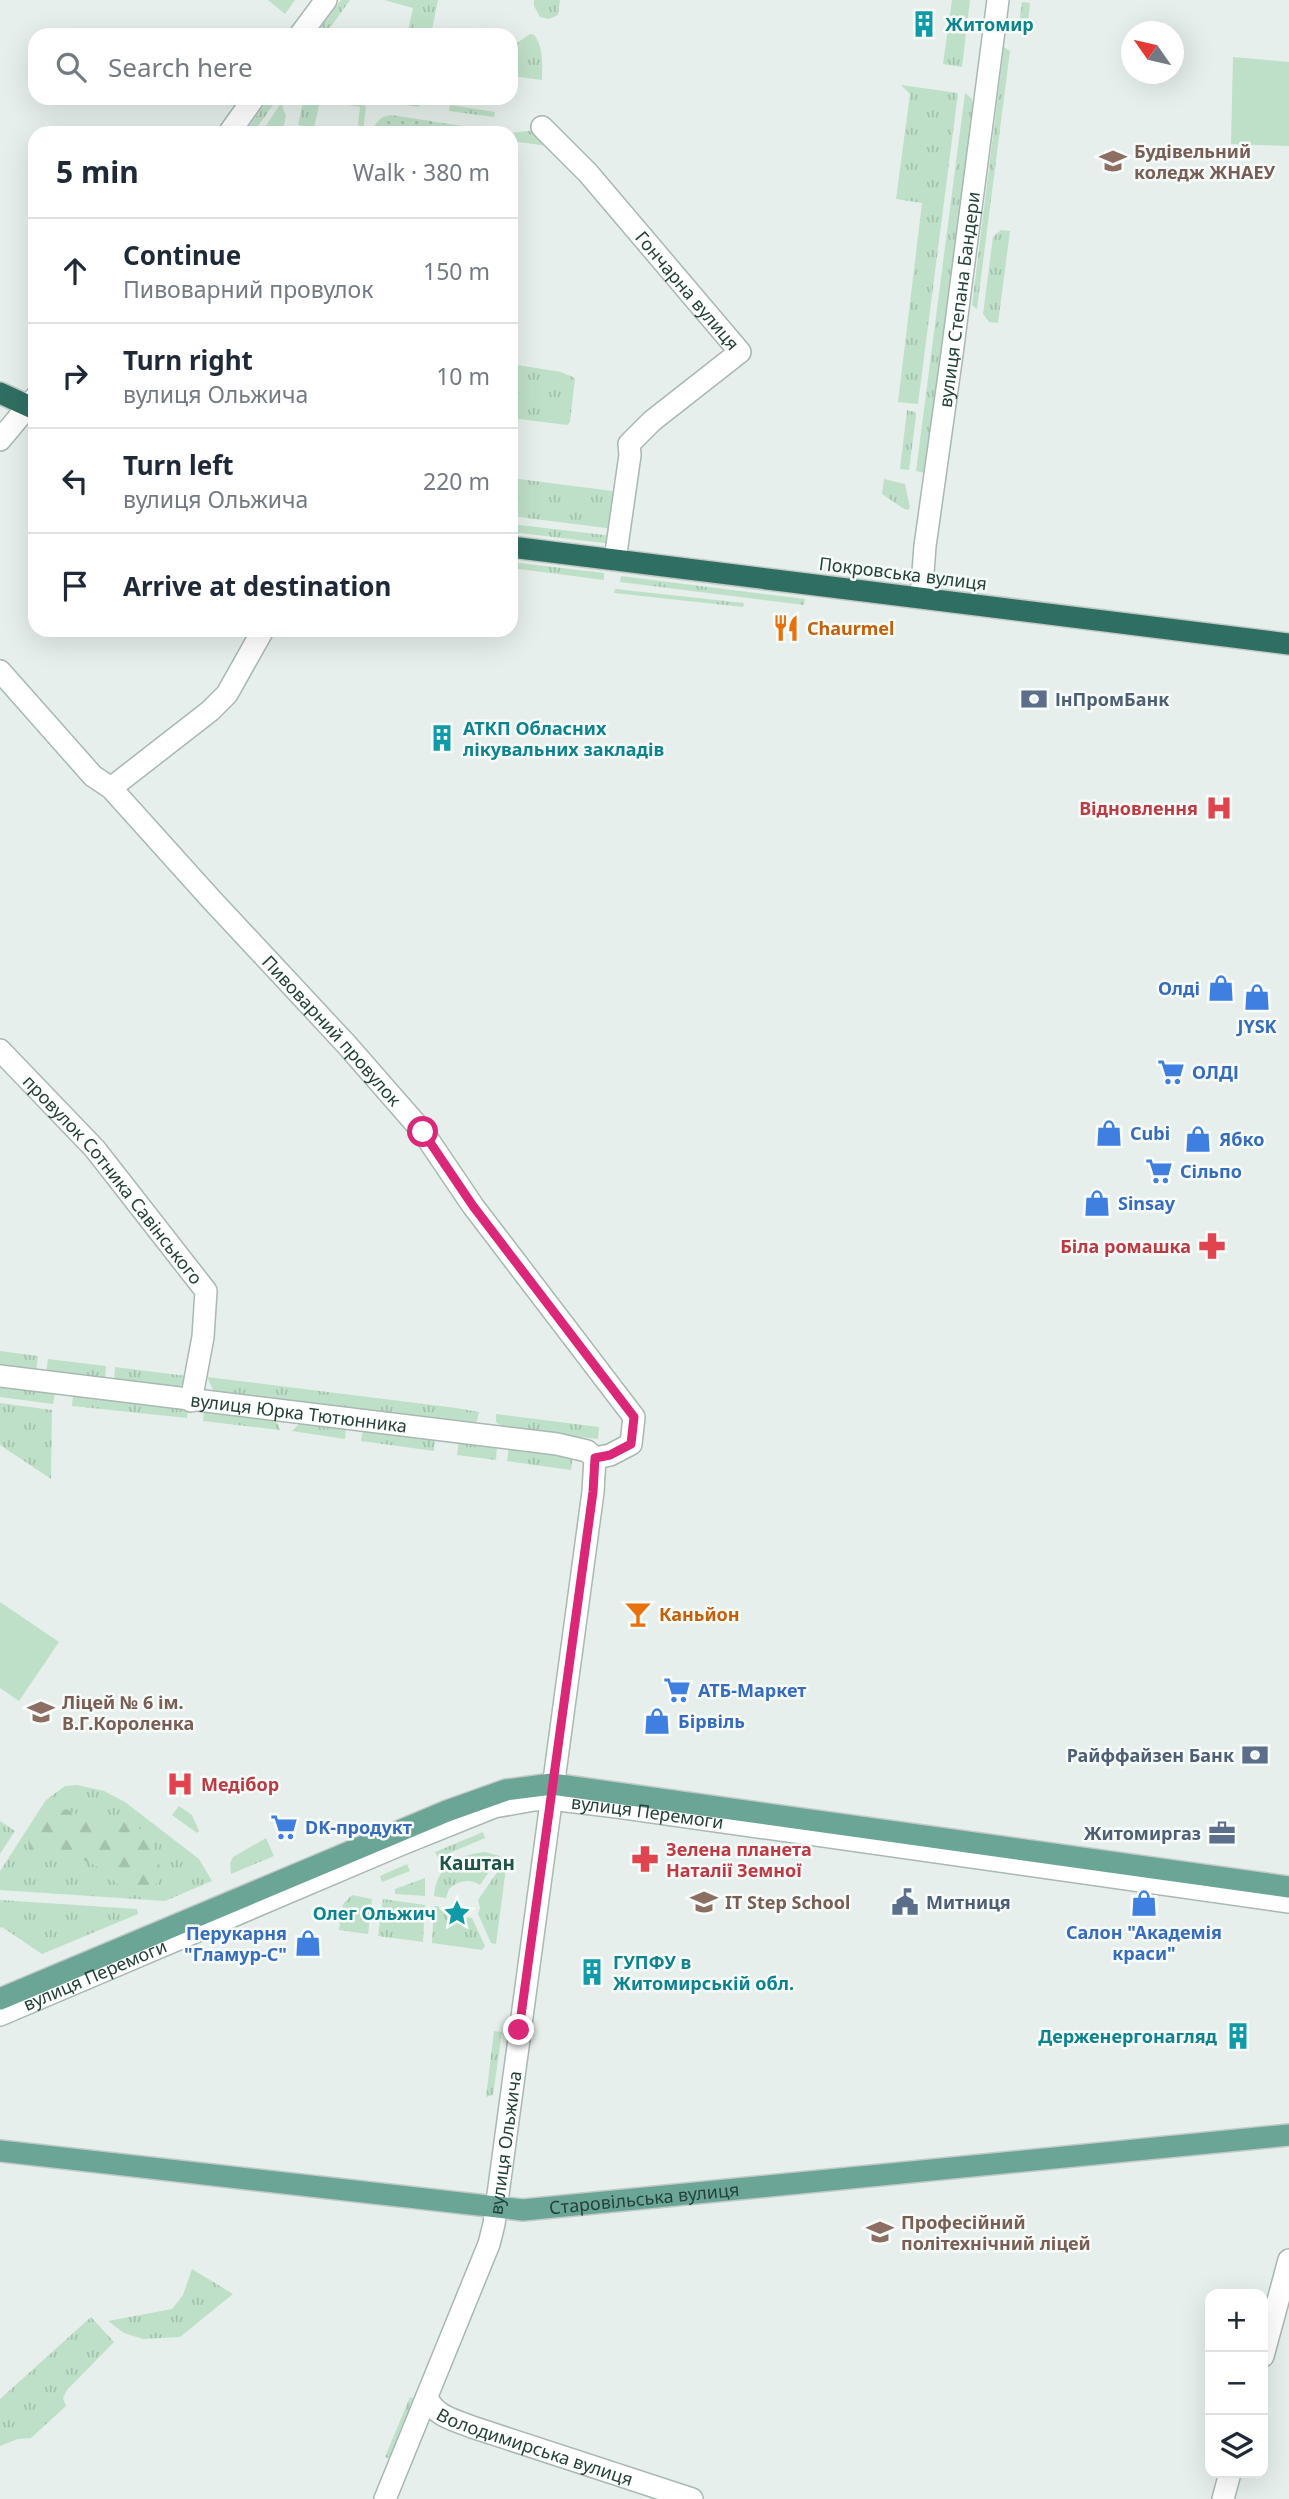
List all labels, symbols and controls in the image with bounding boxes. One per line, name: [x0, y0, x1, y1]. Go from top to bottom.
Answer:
building icon: Житомир: [909, 9, 939, 39]
place label: Житомир: [945, 12, 1034, 36]
north arrow: [1121, 21, 1184, 84]
search box: [28, 28, 518, 105]
icon: search: [52, 48, 90, 86]
text: Search here: [108, 49, 253, 85]
place label: Будівельний коледж ЖНАЕУ: [1134, 139, 1276, 184]
school or university icon: Будівельний коледж ЖНАЕУ: [1098, 146, 1128, 176]
text: 5 min: [56, 151, 139, 192]
text: Walk · 380 m: [353, 156, 490, 188]
street label: вулиця Степана Бандери: [933, 190, 985, 409]
street label: Гончарна вулиця: [630, 226, 745, 355]
text: Continue: [123, 237, 241, 273]
icon: ahead: [56, 252, 94, 290]
text: 150 m: [423, 255, 490, 287]
text: Пивоварний провулок: [123, 273, 373, 305]
text: Turn right: [123, 342, 253, 378]
icon: right: [56, 357, 94, 395]
text: 10 m: [436, 360, 490, 392]
text: вулиця Ольжича: [123, 378, 308, 410]
text: Turn left: [123, 447, 234, 483]
icon: left: [56, 462, 94, 500]
text: 220 m: [423, 465, 490, 497]
text: вулиця Ольжича: [123, 483, 308, 515]
street label: Покровська вулиця: [818, 551, 988, 595]
icon: arrive: [56, 567, 94, 605]
text: Arrive at destination: [123, 568, 392, 604]
restaurant icon: Chaurmel: [771, 613, 801, 643]
place label: Chaurmel: [807, 616, 894, 640]
bank icon: ІнПромБанк: [1019, 684, 1049, 714]
place label: ІнПромБанк: [1055, 687, 1169, 711]
place label: АТКП Обласних лікувальних закладів: [463, 716, 664, 761]
building icon: АТКП Обласних лікувальних закладів: [427, 723, 457, 753]
hospital icon: Відновлення: [1204, 793, 1234, 823]
place label: Відновлення: [1079, 796, 1198, 820]
street label: Пивоварний провулок: [257, 950, 407, 1111]
shop icon: Олді: [1206, 973, 1236, 1003]
place label: Олді: [1158, 976, 1200, 1000]
shop icon: JYSK: [1242, 982, 1272, 1012]
place label: JYSK: [1235, 1014, 1277, 1038]
supermarket icon: ОЛДІ: [1156, 1057, 1186, 1087]
place label: ОЛДІ: [1192, 1060, 1239, 1084]
street label: провулок Сотника Савінського: [18, 1069, 208, 1289]
route start: [407, 1116, 438, 1147]
shop icon: Cubi: [1094, 1118, 1124, 1148]
place label: Cubi: [1130, 1121, 1170, 1145]
shop icon: Ябко: [1183, 1124, 1213, 1154]
place label: Ябко: [1219, 1127, 1264, 1151]
supermarket icon: Сільпо: [1144, 1156, 1174, 1186]
place label: Сільпо: [1180, 1159, 1242, 1183]
shop icon: Sinsay: [1082, 1188, 1112, 1218]
place label: Sinsay: [1118, 1191, 1176, 1215]
pharmacy icon: Біла ромашка: [1197, 1231, 1227, 1261]
place label: Біла ромашка: [1060, 1234, 1191, 1258]
street label: вулиця Юрка Тютюнника: [189, 1387, 408, 1438]
bar icon: Каньйон: [623, 1599, 653, 1629]
place label: Каньйон: [659, 1602, 740, 1626]
supermarket icon: АТБ-Маркет: [662, 1675, 692, 1705]
place label: АТБ-Маркет: [698, 1678, 806, 1702]
place label: Ліцей № 6 ім. В.Г.Короленка: [62, 1690, 194, 1735]
school or university icon: Ліцей № 6 ім. В.Г.Короленка: [26, 1697, 56, 1727]
shop icon: Бірвіль: [642, 1706, 672, 1736]
place label: Бірвіль: [678, 1709, 745, 1733]
bank icon: Райффайзен Банк: [1240, 1740, 1270, 1770]
place label: Райффайзен Банк: [1067, 1743, 1234, 1767]
hospital icon: Медібор: [165, 1769, 195, 1799]
place label: Медібор: [201, 1772, 279, 1796]
street label: вулиця Перемоги: [570, 1790, 725, 1834]
supermarket icon: DK-продукт: [269, 1812, 299, 1842]
place label: DK-продукт: [305, 1815, 412, 1839]
office icon: Житомиргаз: [1207, 1818, 1237, 1848]
place label: Житомиргаз: [1084, 1821, 1201, 1845]
place label: Зелена планета Наталії Земної: [666, 1837, 812, 1882]
pharmacy icon: Зелена планета Наталії Земної: [630, 1844, 660, 1874]
district label: Каштан: [439, 1850, 515, 1876]
school or university icon: IT Step School: [689, 1887, 719, 1917]
public building icon: Митниця: [890, 1887, 920, 1917]
shop icon: Салон "Академія краси": [1129, 1888, 1159, 1918]
place label: IT Step School: [725, 1890, 850, 1914]
place label: Митниця: [926, 1890, 1011, 1914]
place icon: Олег Ольжич: [442, 1898, 472, 1928]
place label: Олег Ольжич: [313, 1901, 436, 1925]
place label: Салон "Академія краси": [1066, 1920, 1222, 1965]
place label: Перукарня "Гламур-С": [184, 1921, 287, 1966]
shop icon: Перукарня "Гламур-С": [293, 1928, 323, 1958]
street label: вулиця Перемоги: [19, 1934, 170, 2016]
place label: ГУПФУ в Житомирській обл.: [613, 1950, 794, 1995]
building icon: ГУПФУ в Житомирській обл.: [577, 1957, 607, 1987]
route end: [503, 2014, 534, 2045]
building icon: Держенергонагляд: [1223, 2021, 1253, 2051]
place label: Держенергонагляд: [1038, 2024, 1218, 2048]
street label: вулиця Ольжича: [483, 2069, 527, 2216]
street label: Старовільська вулиця: [548, 2177, 740, 2219]
place label: Професійний політехнічний ліцей: [901, 2210, 1091, 2255]
school or university icon: Професійний політехнічний ліцей: [865, 2217, 895, 2247]
map controls: [1205, 2289, 1268, 2478]
button: +: [1205, 2289, 1268, 2352]
button: −: [1205, 2352, 1268, 2415]
street label: Володимирська вулиця: [432, 2402, 636, 2491]
button: layers: [1205, 2415, 1268, 2478]

